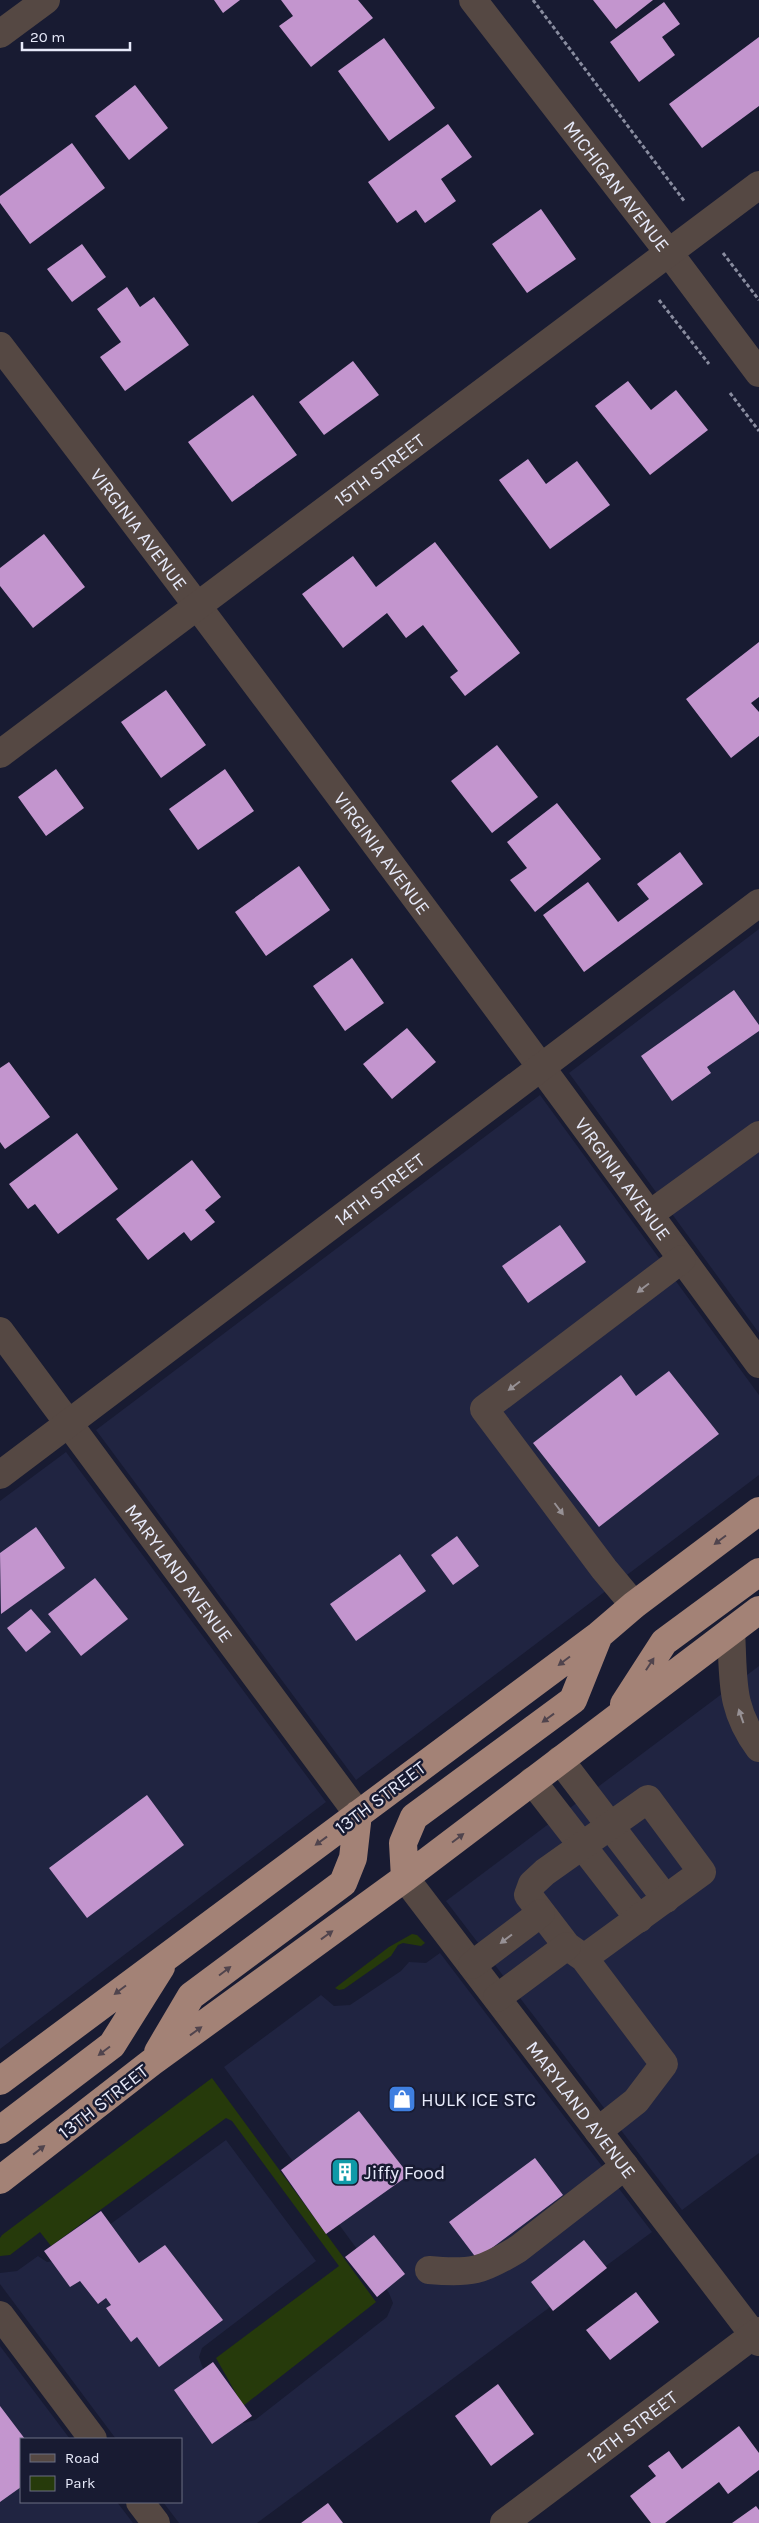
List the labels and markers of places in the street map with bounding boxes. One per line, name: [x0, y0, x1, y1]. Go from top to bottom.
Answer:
shop icon: HULK ICE STC: [387, 2084, 417, 2114]
place label: HULK ICE STC: [421, 2089, 536, 2111]
building icon: Jiffy Food: [330, 2157, 360, 2187]
place label: Jiffy Food: [364, 2162, 445, 2184]

